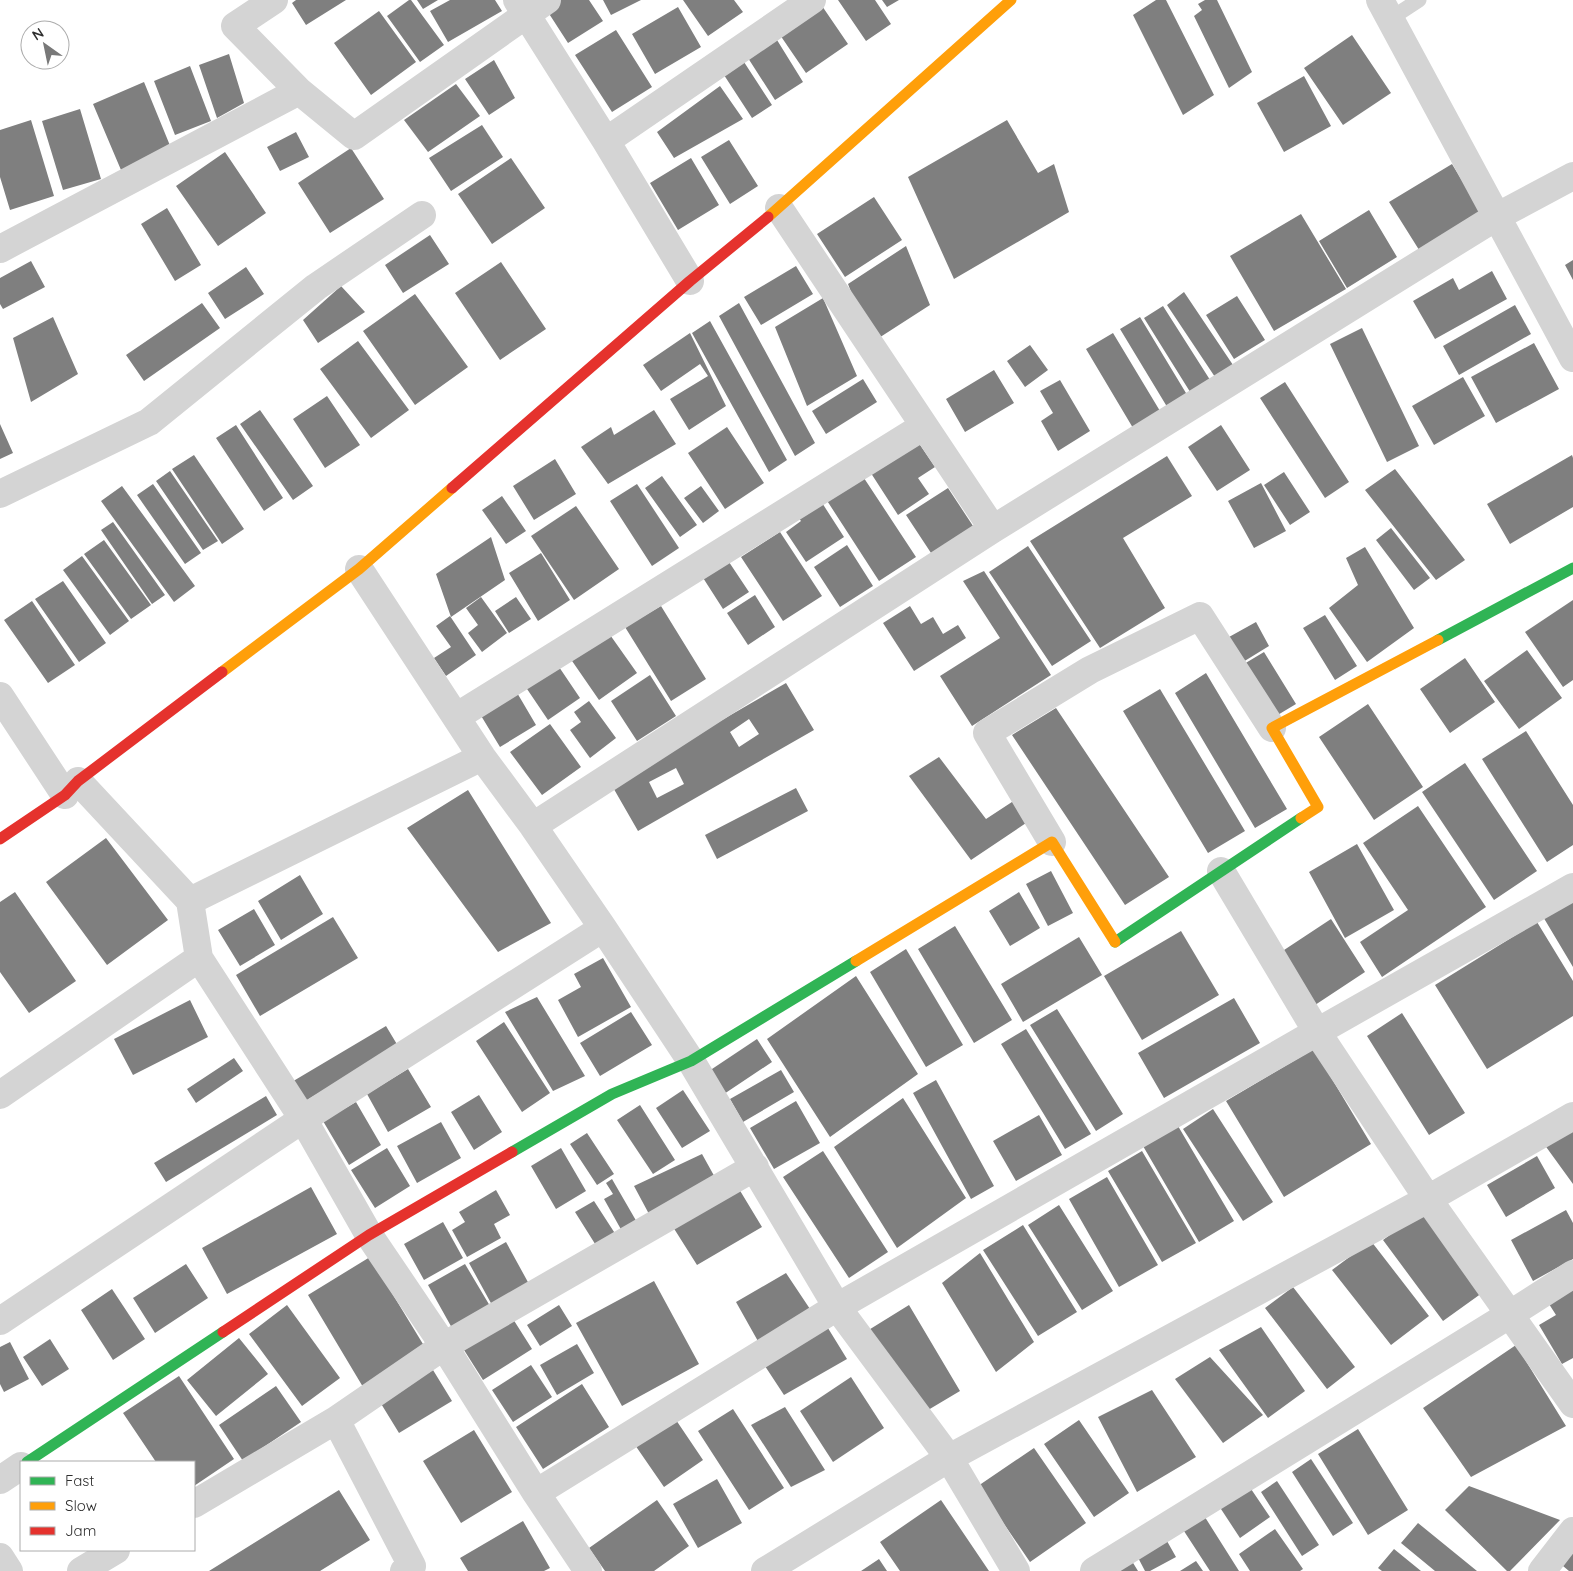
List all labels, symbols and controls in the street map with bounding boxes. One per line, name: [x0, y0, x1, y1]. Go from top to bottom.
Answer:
north arrow: [20, 20, 70, 70]
text: N: [29, 24, 47, 44]
legend: [20, 1461, 195, 1551]
text: Fast: [65, 1471, 94, 1490]
text: Slow: [65, 1496, 97, 1515]
text: Jam: [65, 1521, 96, 1540]

